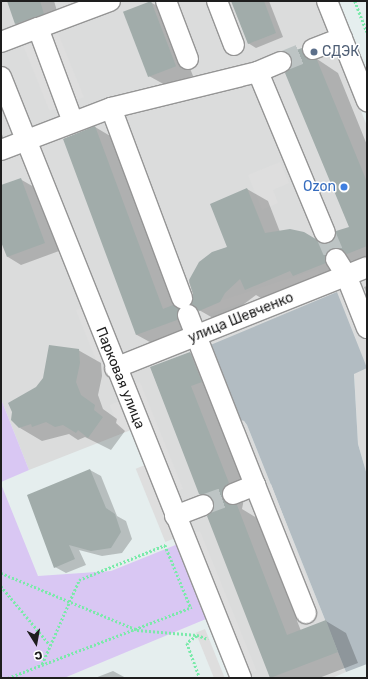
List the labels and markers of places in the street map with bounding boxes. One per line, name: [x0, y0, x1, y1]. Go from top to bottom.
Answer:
place label: СДЭК: [322, 44, 359, 60]
marker: СДЭК: [309, 47, 319, 57]
place label: Ozon: [303, 179, 336, 195]
marker: Ozon: [339, 182, 349, 192]

